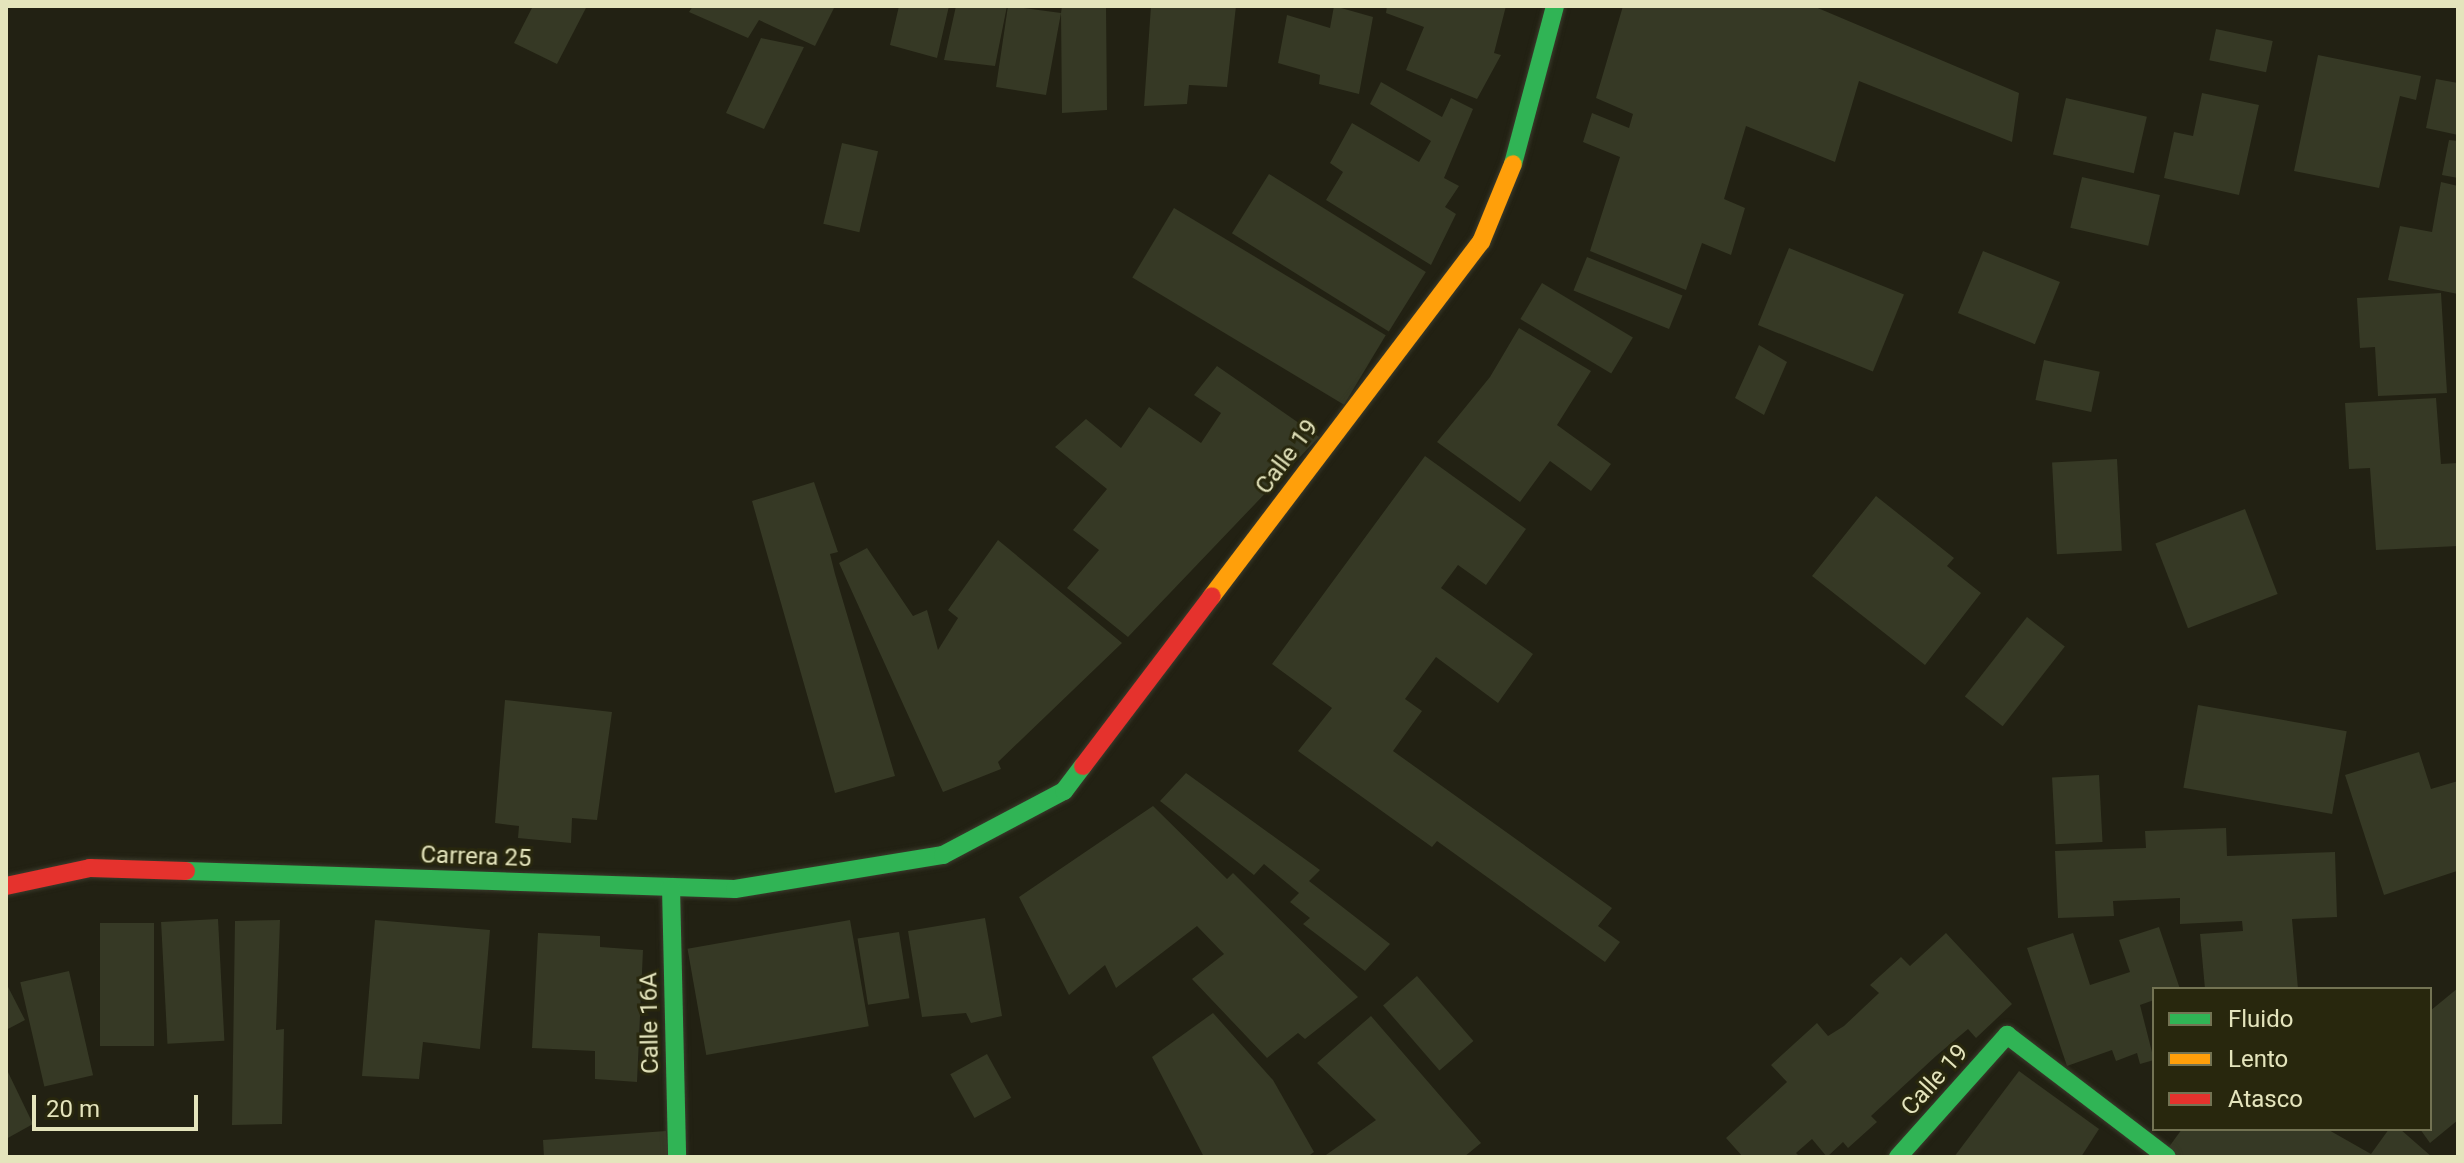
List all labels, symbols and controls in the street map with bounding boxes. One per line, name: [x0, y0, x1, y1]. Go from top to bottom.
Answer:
street label: Calle 19: [1250, 414, 1324, 500]
street label: Carrera 25: [420, 841, 532, 873]
street label: Calle 16A: [635, 972, 665, 1074]
legend: [2152, 987, 2432, 1131]
text: Fluido: [2228, 1005, 2293, 1033]
street label: Calle 19: [1896, 1038, 1974, 1122]
text: Lento: [2228, 1045, 2288, 1073]
scale bar: [36, 1079, 202, 1129]
text: Atasco: [2228, 1085, 2303, 1113]
text: 20 m: [46, 1095, 100, 1123]

